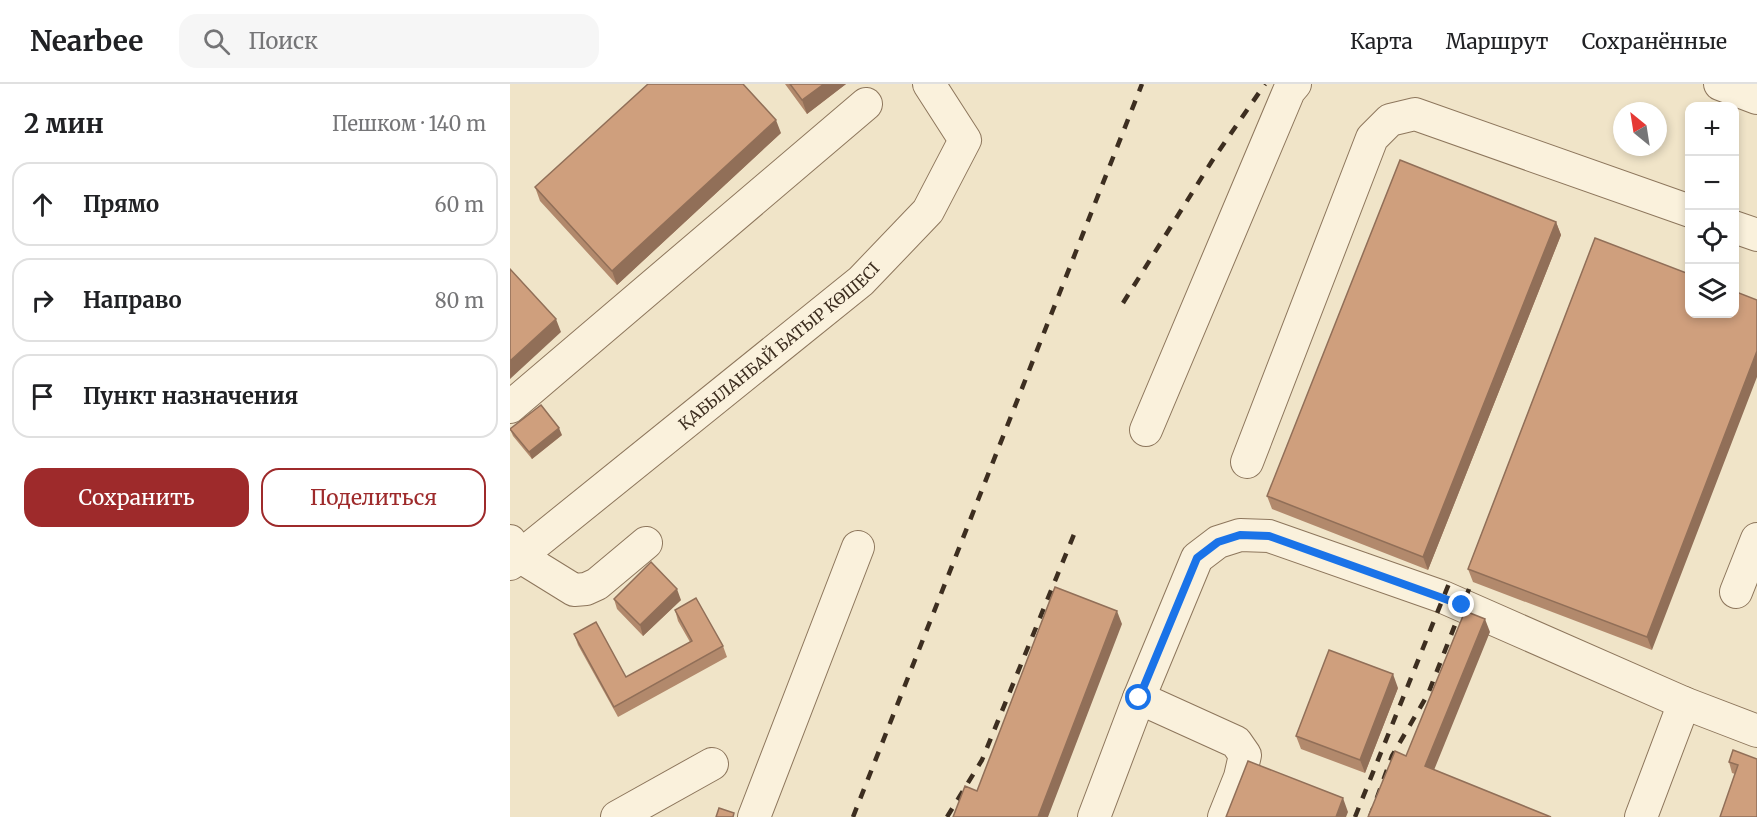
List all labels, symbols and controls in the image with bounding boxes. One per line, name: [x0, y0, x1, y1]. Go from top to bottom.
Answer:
search box: [179, 14, 599, 68]
text: Nearbee: [30, 23, 143, 59]
icon: search: [200, 25, 233, 58]
text: Поиск: [248, 27, 318, 55]
text: Карта: [1350, 28, 1413, 55]
text: Маршрут: [1446, 28, 1549, 55]
text: Сохранённые: [1582, 28, 1727, 55]
north arrow: [1613, 102, 1667, 156]
map controls: [1685, 102, 1739, 318]
button: +: [1685, 102, 1739, 156]
text: 2 мин: [24, 107, 104, 140]
text: Пешком · 140 m: [332, 111, 486, 136]
button: −: [1685, 156, 1739, 210]
icon: ahead: [26, 188, 59, 221]
text: Прямо: [83, 190, 159, 218]
text: 60 m: [434, 192, 484, 217]
button: locate: [1685, 210, 1739, 264]
street label: ҚАБЫЛАНБАЙ БАТЫР КӨШЕСІ: [674, 258, 883, 434]
button: layers: [1685, 264, 1739, 318]
icon: right: [26, 284, 59, 317]
text: Направо: [83, 286, 182, 314]
text: 80 m: [435, 288, 484, 313]
icon: arrive: [26, 380, 59, 413]
text: Пункт назначения: [83, 382, 298, 410]
button: Сохранить: [24, 468, 249, 527]
button: Поделиться: [261, 468, 486, 527]
route end: [1448, 591, 1474, 617]
route start: [1125, 684, 1151, 710]

